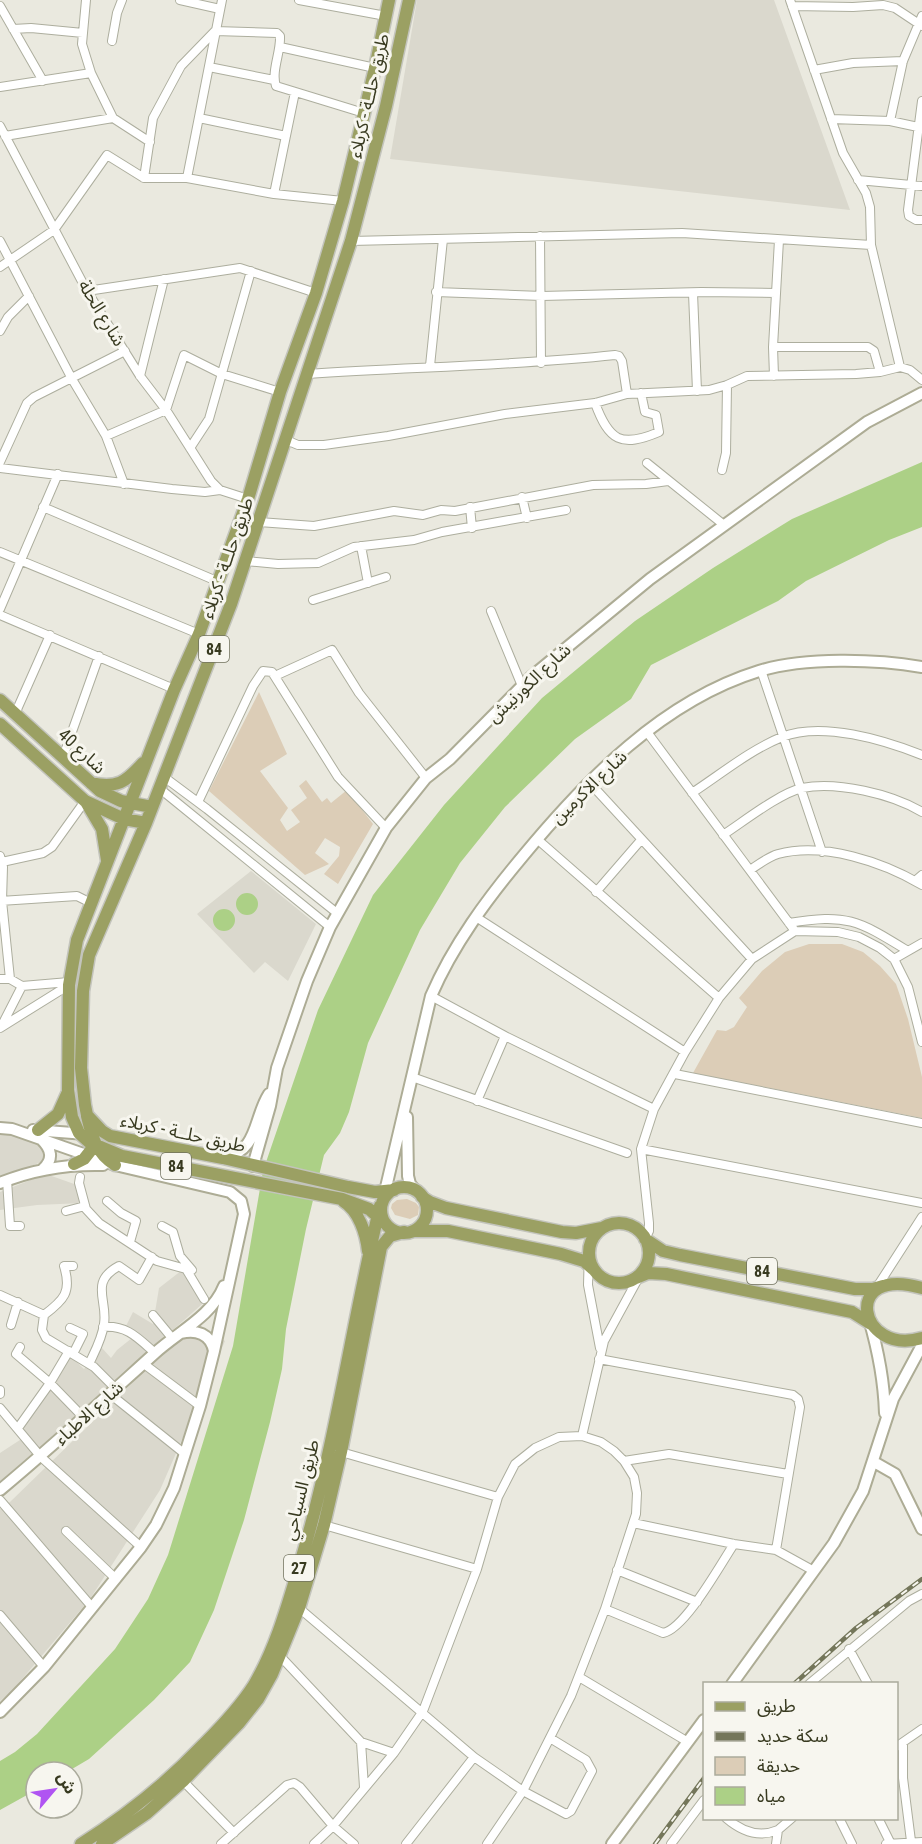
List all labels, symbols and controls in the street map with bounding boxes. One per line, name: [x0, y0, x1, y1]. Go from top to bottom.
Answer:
street label: طريق حلــة - كربلاء: [344, 32, 394, 160]
street label: شارع الحلة: [71, 276, 130, 352]
street label: طريق حلــة - كربلاء: [196, 494, 258, 622]
road number: 84: [199, 636, 229, 662]
street label: شارع الكورنيش: [483, 639, 577, 729]
street label: شارع 40: [52, 724, 110, 781]
street label: شارع الاكرمين: [546, 745, 634, 831]
street label: طريق حلــة - كربلاء: [119, 1109, 247, 1157]
road number: 84: [161, 1153, 191, 1179]
road number: 84: [747, 1258, 777, 1284]
street label: شارع الاطباء: [50, 1376, 130, 1452]
street label: طريق السياحي: [278, 1437, 326, 1543]
road number: 27: [284, 1555, 314, 1581]
legend: [703, 1682, 898, 1820]
text: طريق: [757, 1695, 796, 1717]
text: سكة حديد: [757, 1725, 828, 1746]
text: حديقة: [757, 1755, 800, 1776]
north arrow: [24, 1760, 84, 1820]
text: ش: [53, 1769, 80, 1797]
text: مياه: [757, 1785, 786, 1806]

